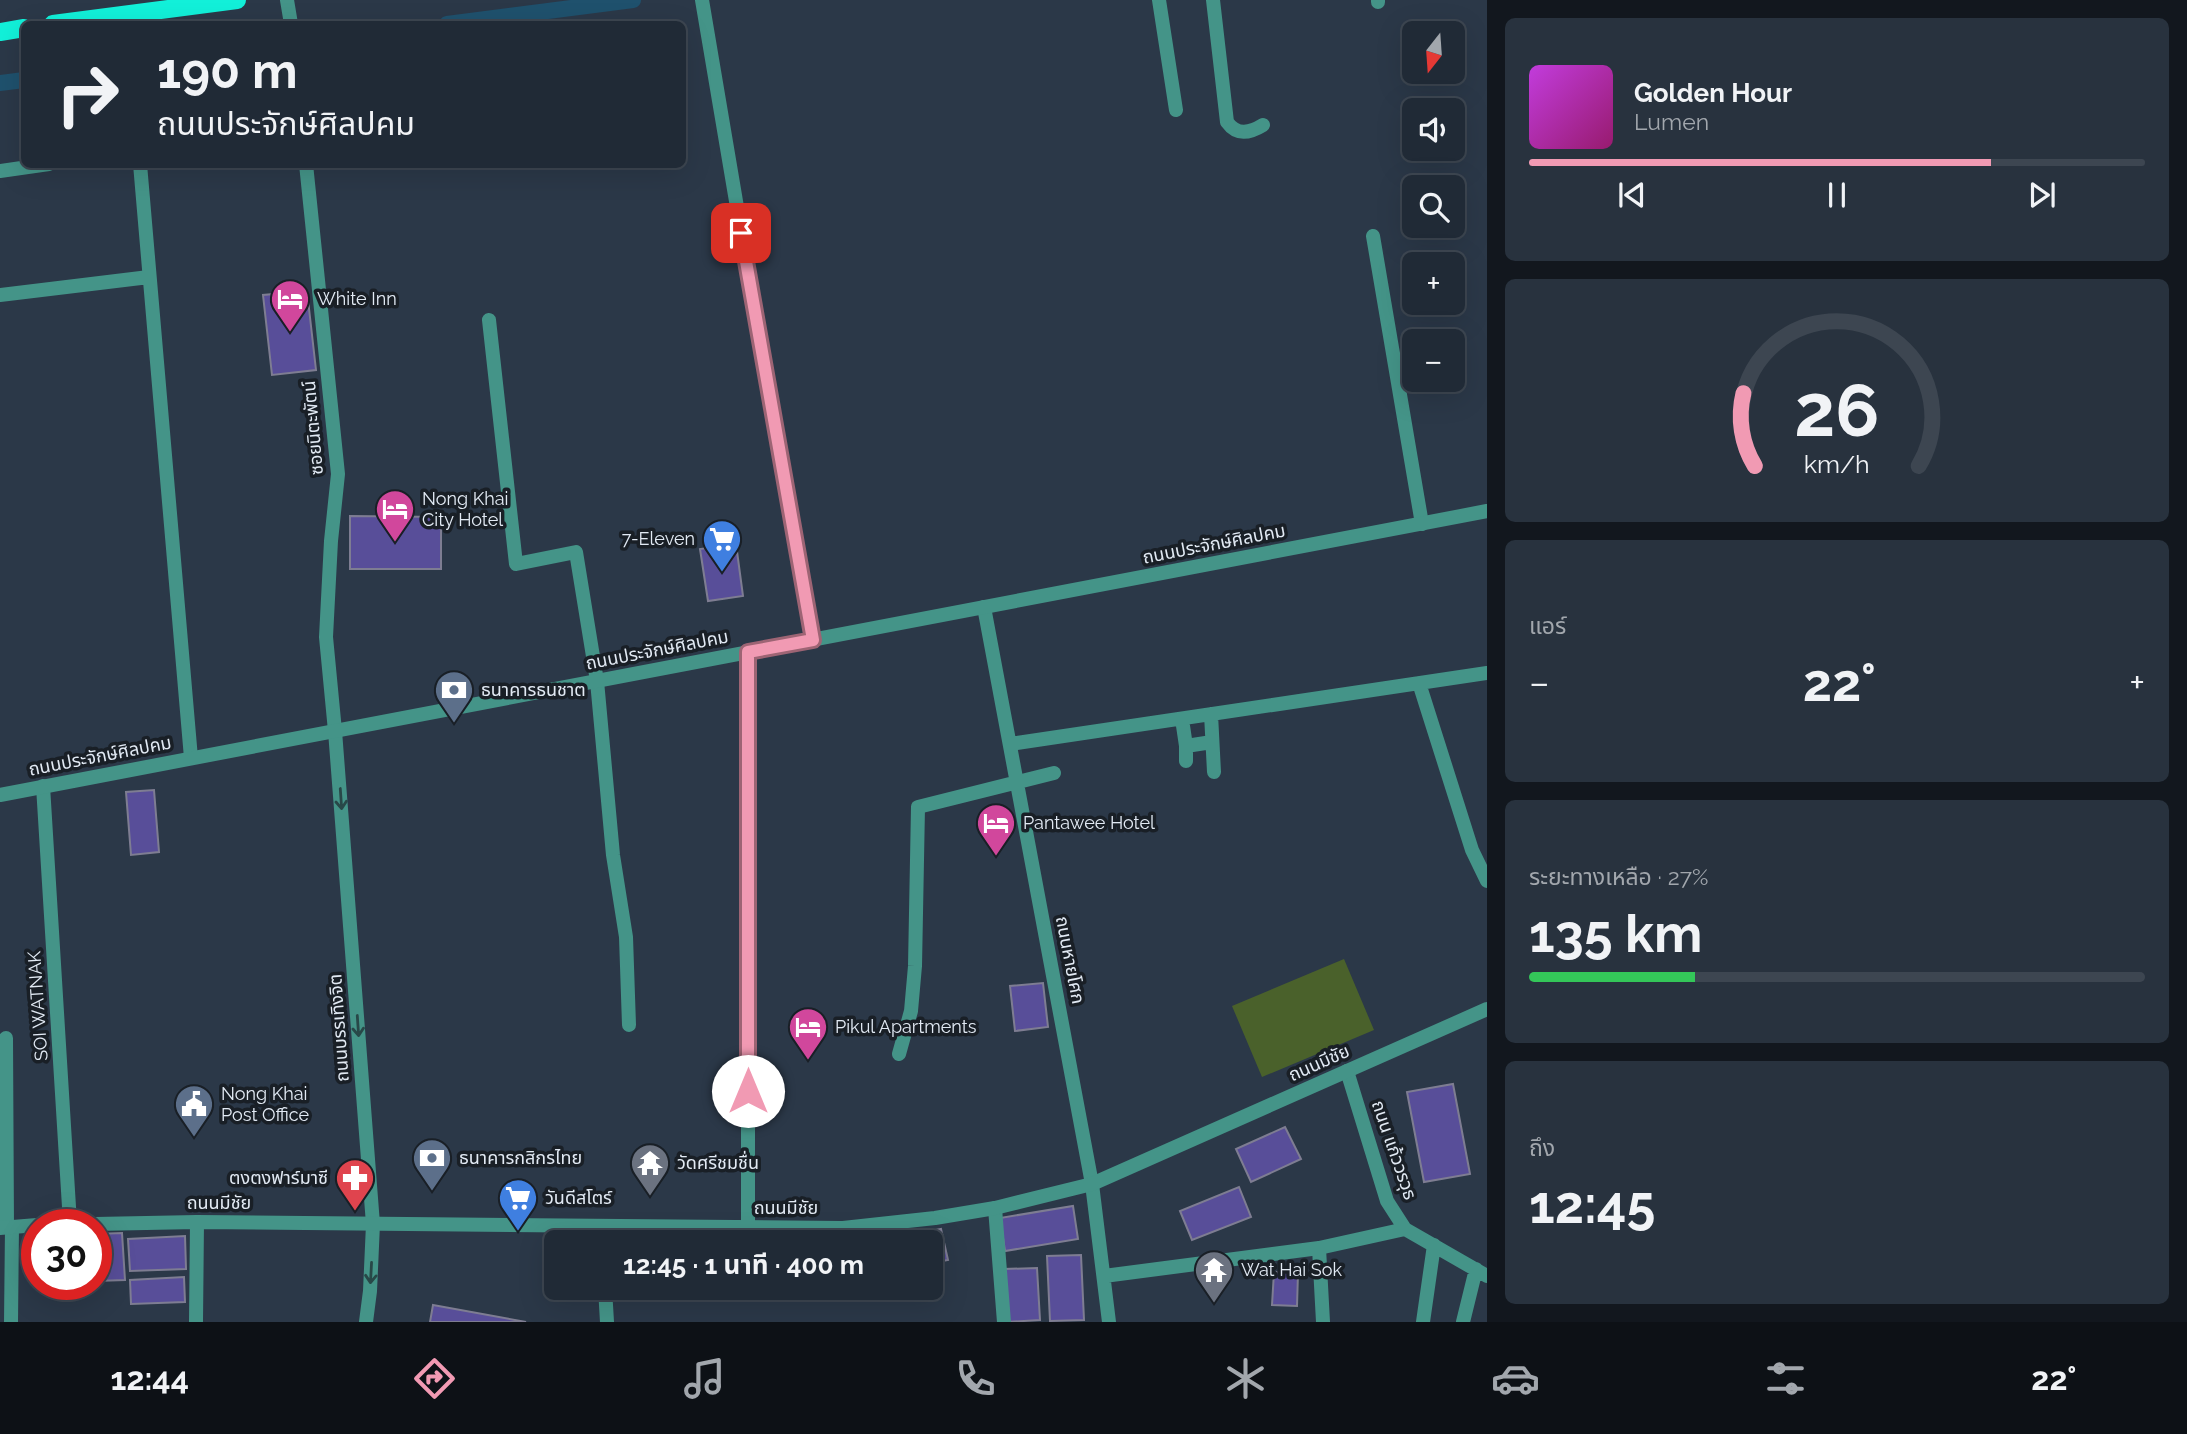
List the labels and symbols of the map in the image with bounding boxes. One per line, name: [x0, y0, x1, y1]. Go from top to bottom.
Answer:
north arrow: [1402, 21, 1465, 84]
pin: [711, 203, 771, 263]
hotel icon: White Inn: [269, 278, 311, 333]
place label: White Inn: [317, 288, 397, 309]
street label: ซอยนิตะพัตน์: [298, 380, 327, 476]
hotel icon: Nong Khai City Hotel: [374, 488, 416, 543]
place label: Nong Khai City Hotel: [422, 488, 508, 530]
supermarket icon: 7-Eleven: [701, 518, 743, 573]
street label: ถนนประจักษ์ศิลปคม: [1141, 519, 1287, 568]
place label: 7-Eleven: [622, 528, 695, 549]
street label: ถนนประจักษ์ศิลปคม: [584, 625, 730, 674]
bank icon: ธนาคารธนชาต: [433, 669, 475, 724]
place label: ธนาคารธนชาต: [481, 679, 586, 700]
street label: ถนนประจักษ์ศิลปคม: [27, 731, 173, 780]
one-way arrow: [334, 787, 347, 810]
hotel icon: Pantawee Hotel: [975, 802, 1017, 857]
place label: Pantawee Hotel: [1023, 812, 1155, 833]
street label: ถนนหายโศก: [1052, 914, 1089, 1006]
street label: SOI WATNAK: [23, 950, 52, 1062]
street label: ถนนบรรเทิงจิต: [324, 973, 353, 1083]
hotel icon: Pikul Apartments: [787, 1006, 829, 1061]
one-way arrow: [352, 1014, 365, 1037]
place label: Pikul Apartments: [835, 1016, 977, 1037]
street label: ถนนมีชัย: [1285, 1040, 1353, 1085]
position arrow: [711, 1054, 785, 1128]
public building icon: Nong Khai Post Office: [173, 1083, 215, 1138]
place label: Nong Khai Post Office: [221, 1083, 310, 1125]
street label: ถนน แก้ววรวุธ: [1367, 1097, 1421, 1203]
bank icon: ธนาคารกสิกรไทย: [411, 1137, 453, 1192]
temple icon: วัดศรีชมชื่น: [629, 1142, 671, 1197]
place label: ธนาคารกสิกรไทย: [459, 1147, 582, 1168]
place label: วัดศรีชมชื่น: [677, 1150, 759, 1173]
pharmacy icon: ตงตงฟาร์มาซี: [334, 1157, 376, 1212]
place label: ตงตงฟาร์มาซี: [229, 1167, 328, 1188]
supermarket icon: วันดีสโตร์: [497, 1177, 539, 1232]
place label: วันดีสโตร์: [545, 1187, 613, 1208]
street label: ถนนมีชัย: [187, 1192, 251, 1213]
street label: ถนนมีชัย: [754, 1197, 818, 1218]
speed limit sign: 30: [21, 1209, 112, 1300]
temple icon: Wat Hai Sok: [1193, 1249, 1235, 1304]
place label: Wat Hai Sok: [1241, 1259, 1342, 1280]
one-way arrow: [364, 1261, 377, 1284]

